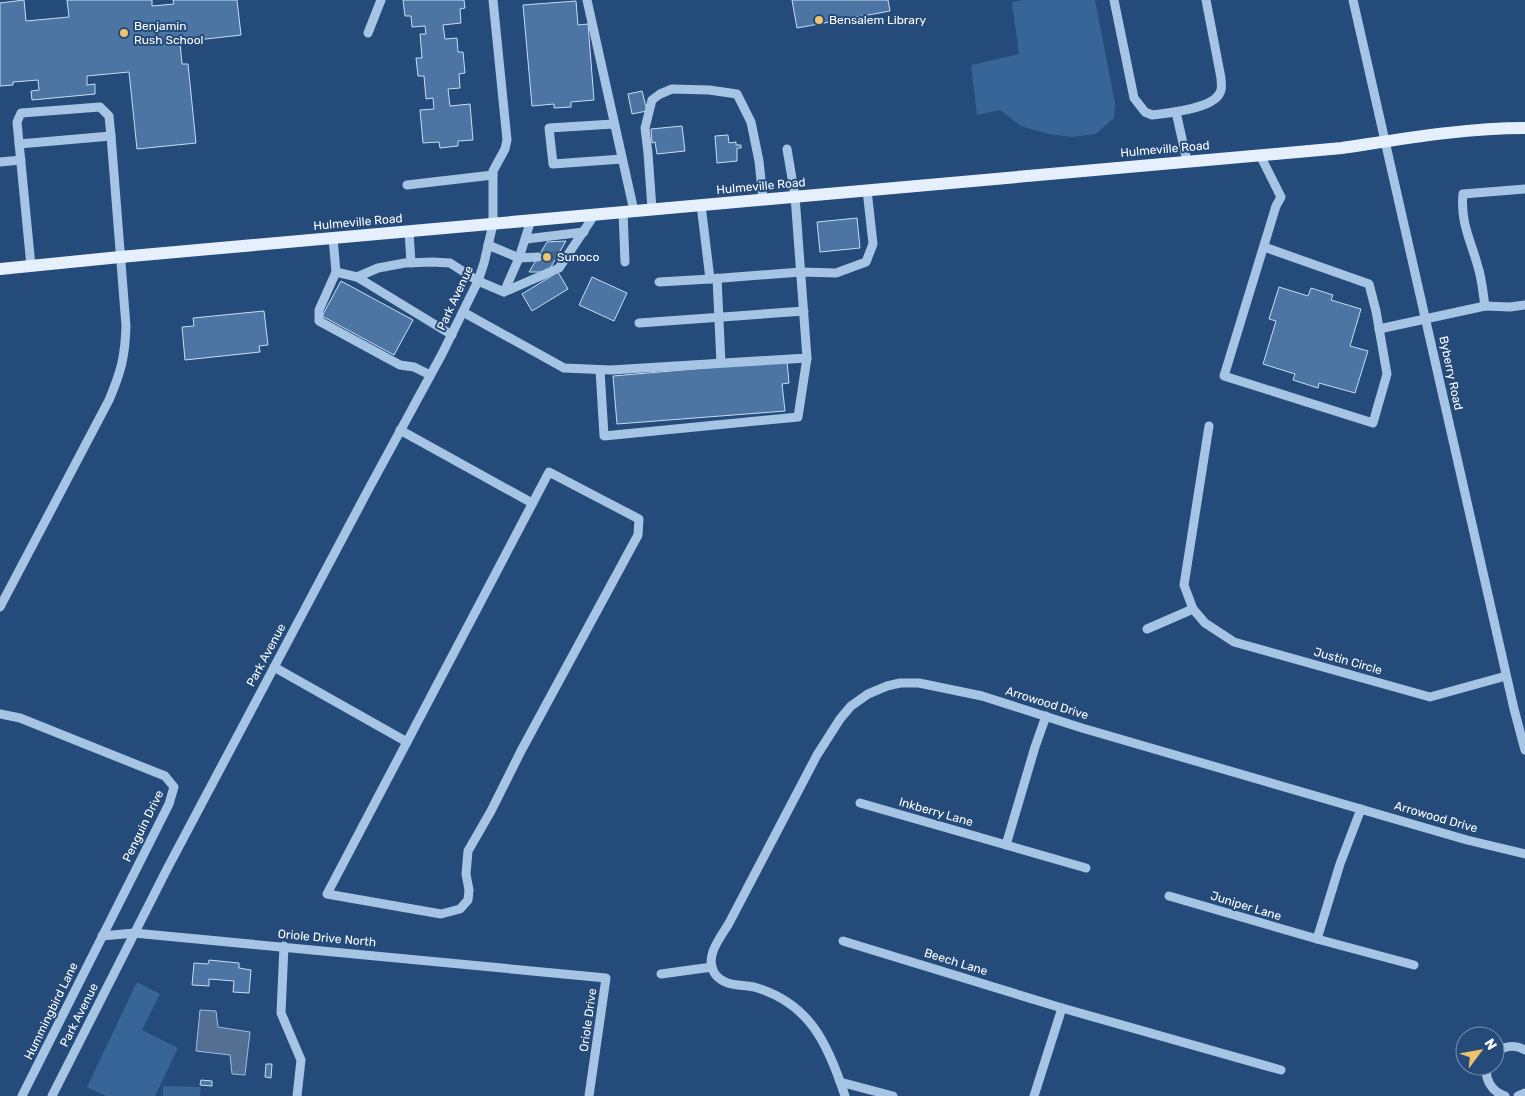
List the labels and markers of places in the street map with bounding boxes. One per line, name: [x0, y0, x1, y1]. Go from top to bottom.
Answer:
place label: Bensalem Library: [829, 13, 926, 27]
marker: Bensalem Library: [813, 14, 825, 26]
place label: Benjamin Rush School: [134, 19, 204, 47]
marker: Benjamin Rush School: [118, 27, 130, 39]
place label: Sunoco: [557, 250, 599, 264]
marker: Sunoco: [541, 251, 553, 263]

